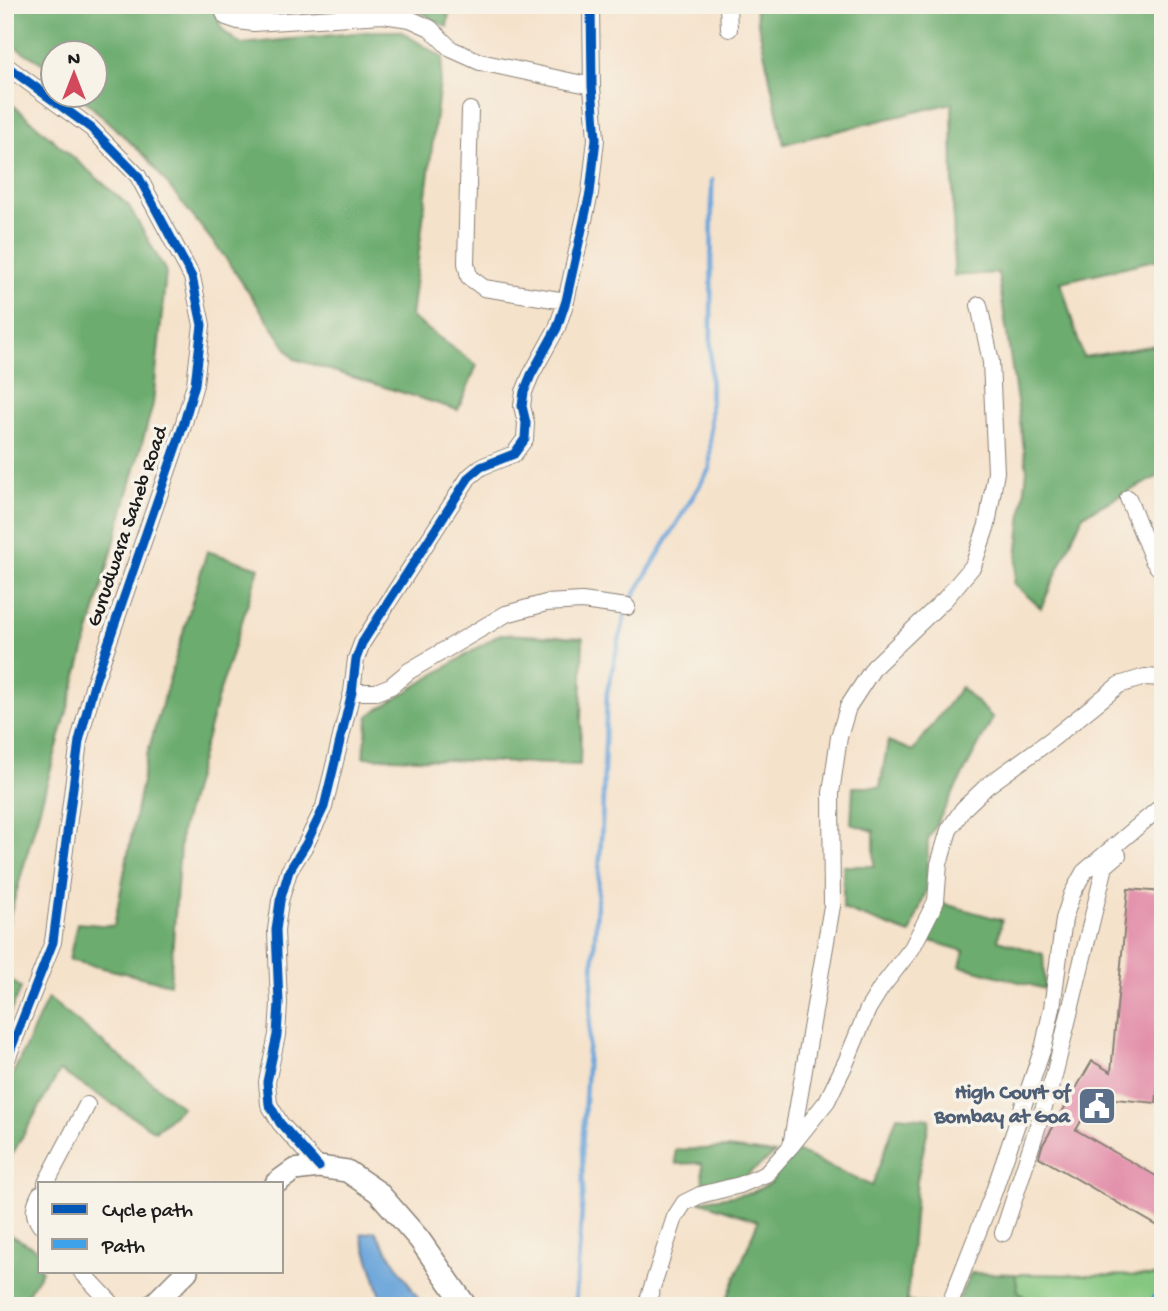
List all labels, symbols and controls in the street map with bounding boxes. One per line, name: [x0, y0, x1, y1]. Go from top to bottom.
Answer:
north arrow: [38, 38, 108, 108]
text: N: [68, 49, 80, 72]
street label: Gurudwara Saheb Road: [83, 422, 176, 630]
place label: High Court of Bombay at Goa: [933, 1082, 1073, 1131]
public building icon: High Court of Bombay at Goa: [1076, 1085, 1118, 1127]
legend: [38, 1182, 284, 1272]
text: Cycle path: [102, 1200, 193, 1225]
text: Path: [101, 1236, 145, 1261]

